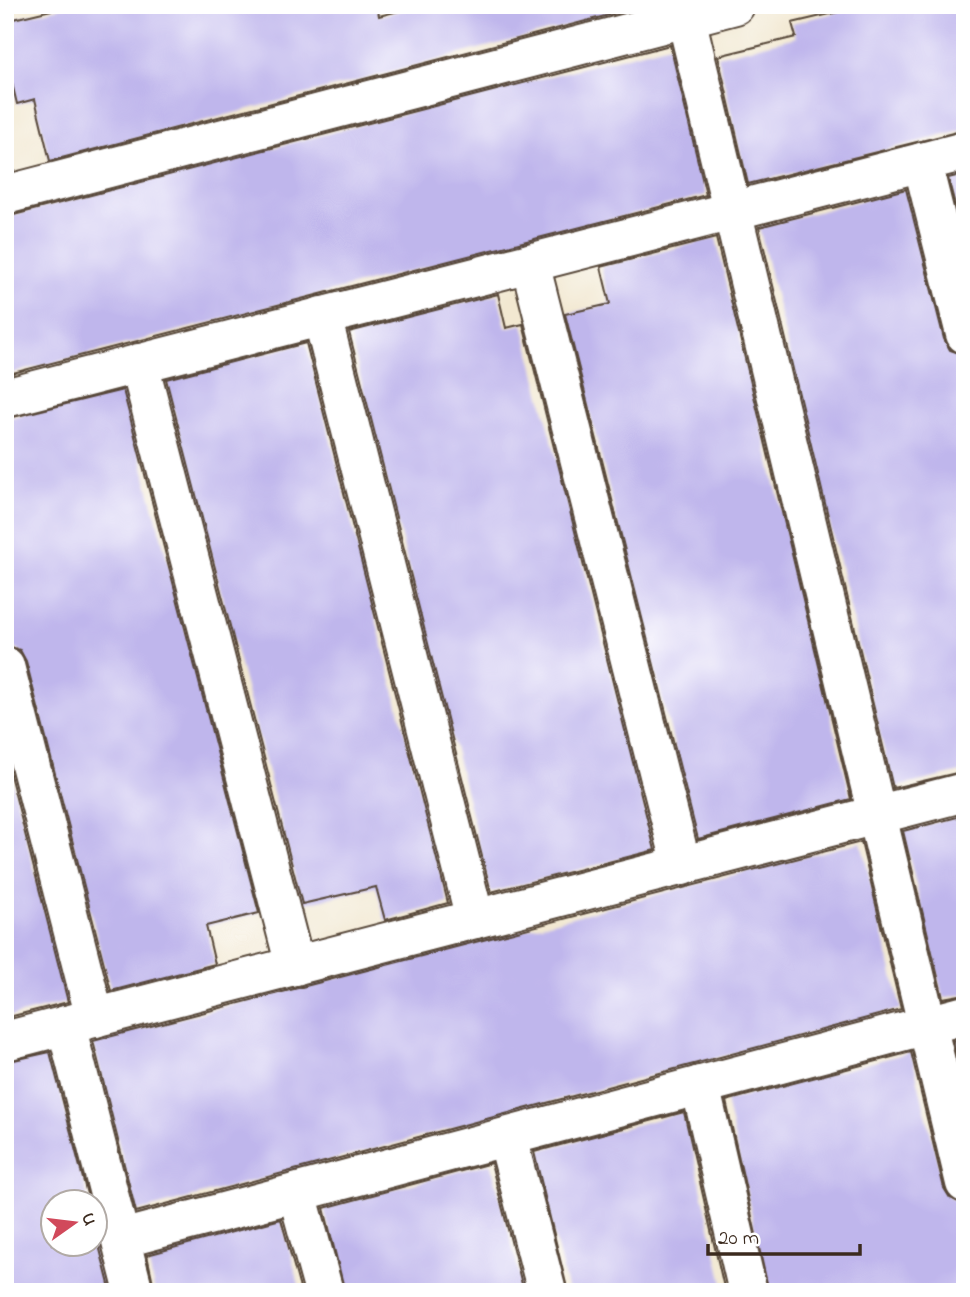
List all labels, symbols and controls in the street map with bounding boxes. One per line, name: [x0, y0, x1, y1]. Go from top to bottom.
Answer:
north arrow: [38, 1188, 108, 1258]
text: U: [74, 1210, 103, 1229]
scale bar: [708, 1213, 860, 1257]
text: 20 m: [718, 1224, 759, 1254]

